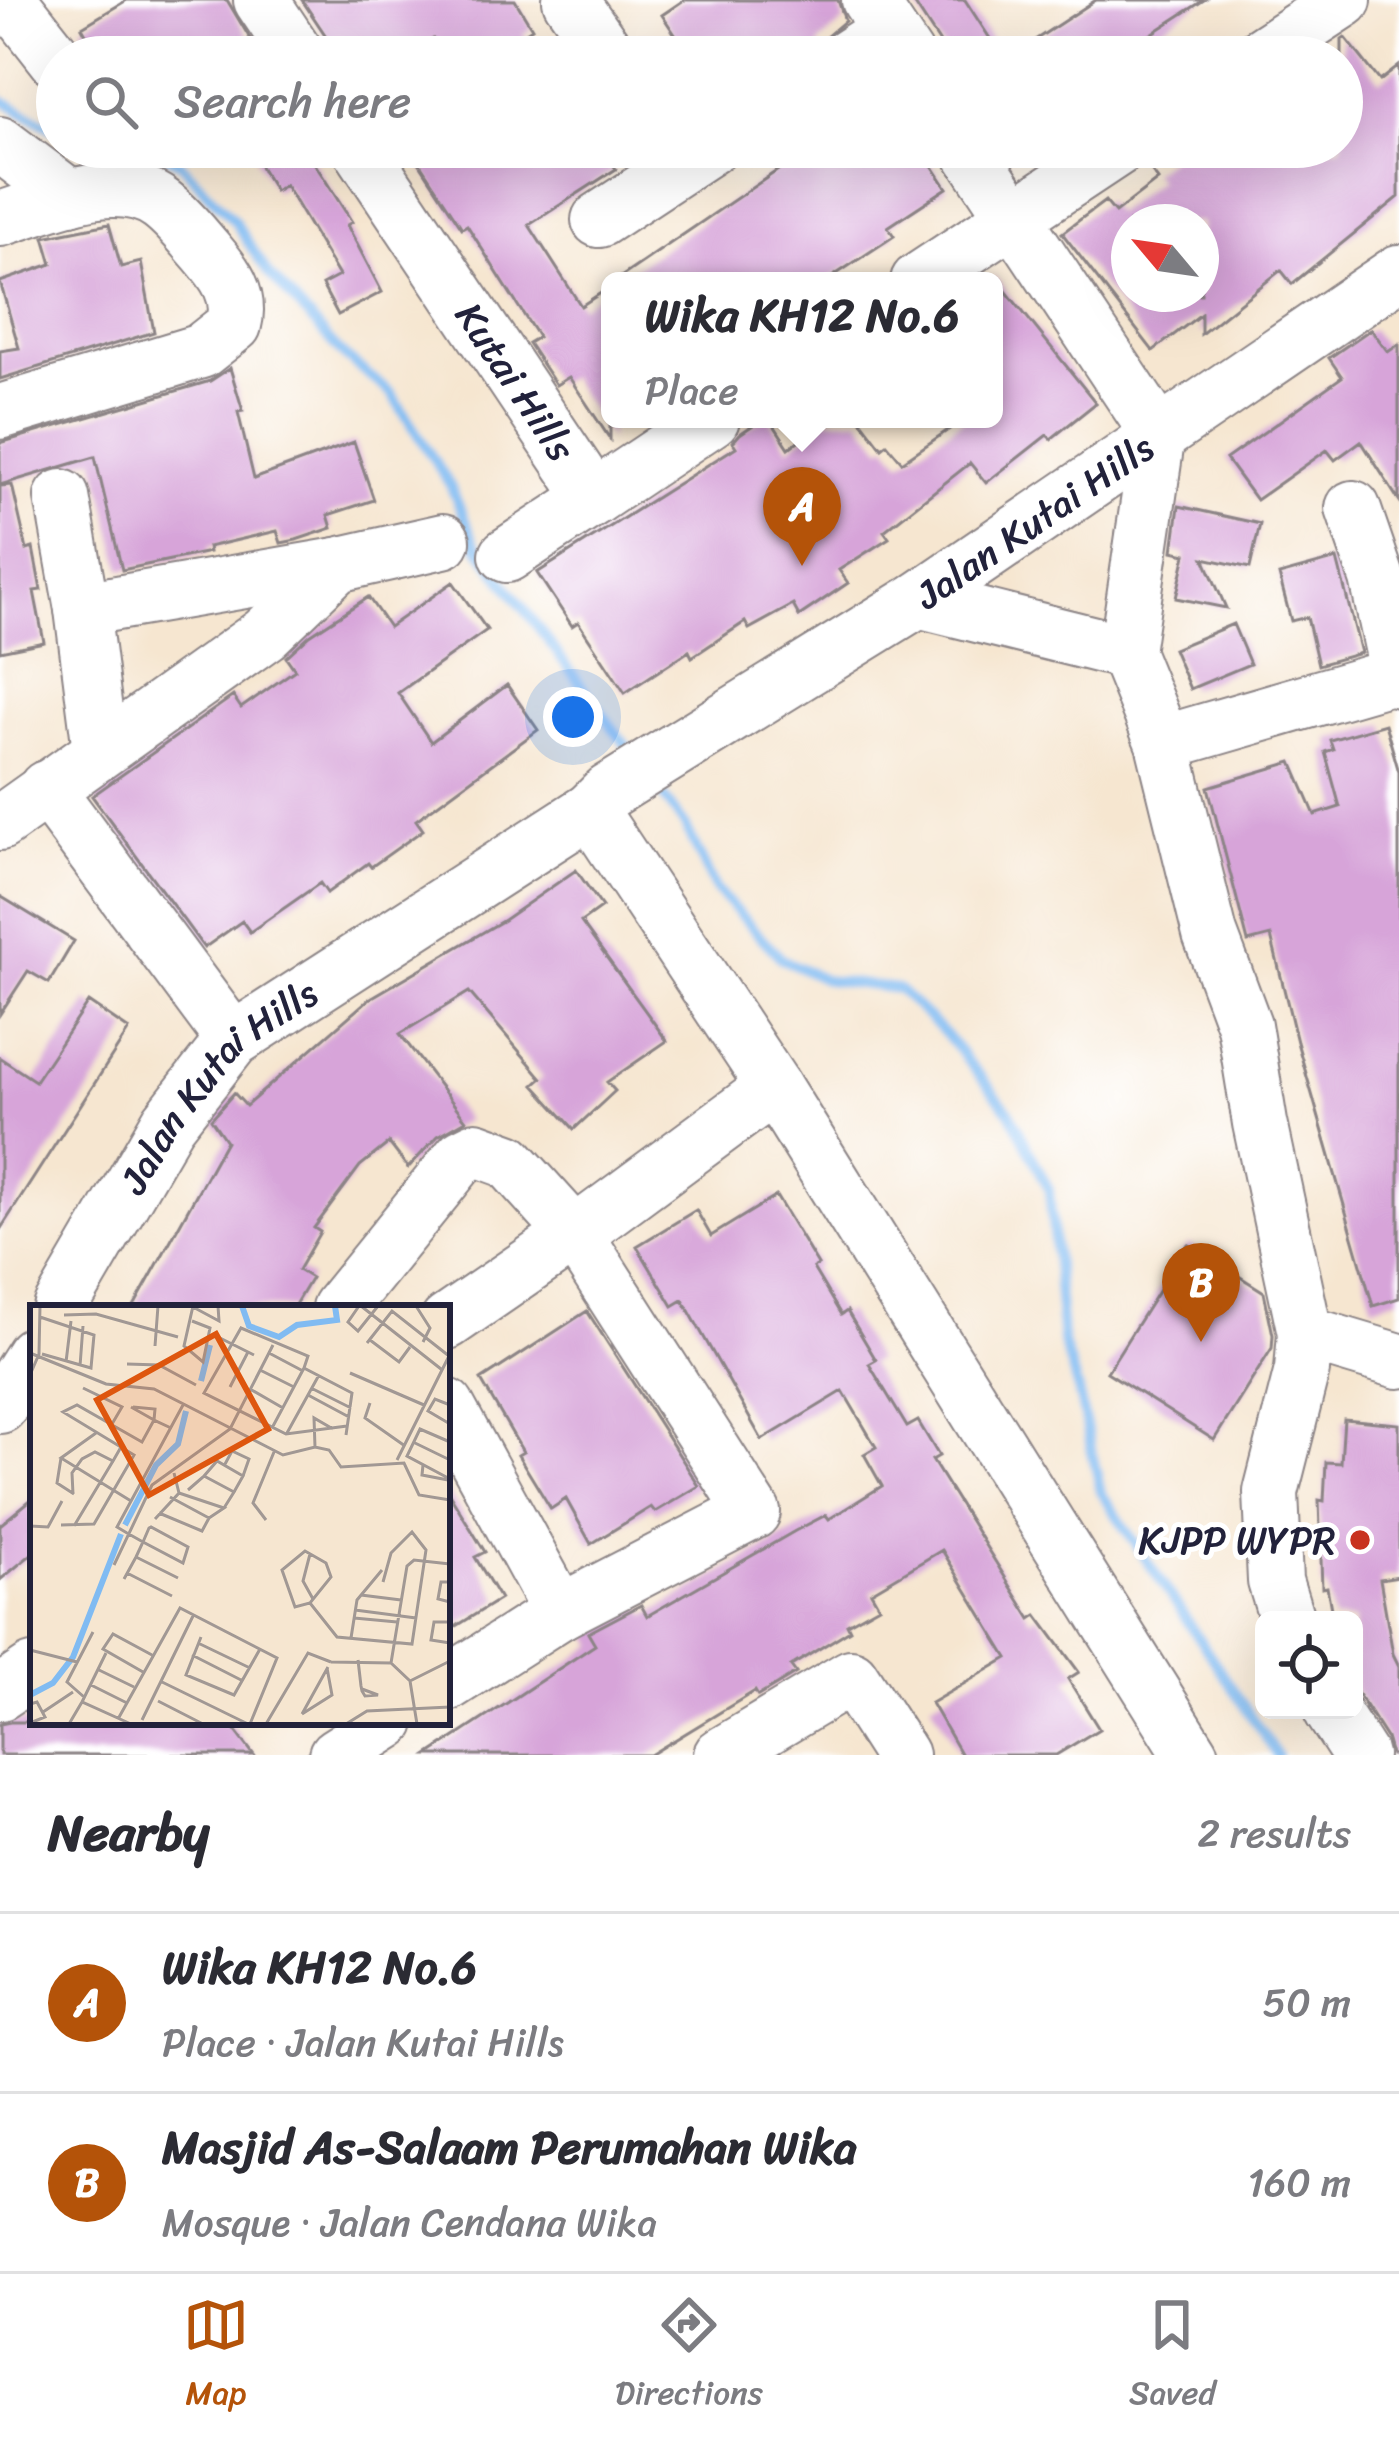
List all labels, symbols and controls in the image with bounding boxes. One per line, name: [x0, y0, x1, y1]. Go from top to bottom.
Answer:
search box: [36, 36, 1363, 168]
text: Search here: [174, 62, 411, 142]
icon: search: [78, 69, 144, 135]
north arrow: [1111, 204, 1219, 312]
popup: [601, 272, 1003, 428]
text: Wika KH12 No.6: [645, 276, 959, 356]
street label: Kutai Hills: [437, 287, 595, 476]
text: Place: [645, 356, 739, 425]
street label: Jalan Kutai Hills: [899, 414, 1168, 629]
pin: A: [763, 467, 841, 566]
your location: [543, 687, 603, 747]
street label: Jalan Kutai Hills: [98, 960, 332, 1208]
pin: B: [1162, 1243, 1240, 1342]
inset map: [30, 1305, 450, 1725]
place label: KJPP WYPR: [1138, 1506, 1336, 1575]
marker: KJPP WYPR: [1347, 1527, 1373, 1553]
map controls: [1255, 1611, 1363, 1719]
button: locate: [1255, 1611, 1363, 1719]
text: Nearby: [48, 1788, 209, 1878]
text: 2 results: [1197, 1799, 1351, 1868]
text: Wika KH12 No.6: [162, 1928, 477, 2008]
text: A: [74, 1968, 100, 2037]
text: 50 m: [1262, 1968, 1351, 2037]
text: Place · Jalan Kutai Hills: [162, 2008, 564, 2077]
text: Masjid As-Salaam Perumahan Wika: [162, 2108, 857, 2188]
text: B: [75, 2148, 99, 2217]
text: 160 m: [1247, 2148, 1351, 2217]
text: Mosque · Jalan Cendana Wika: [162, 2188, 657, 2257]
tab: Map: [183, 2292, 249, 2422]
tab: Directions: [615, 2292, 763, 2422]
tab: Saved: [1129, 2292, 1216, 2422]

